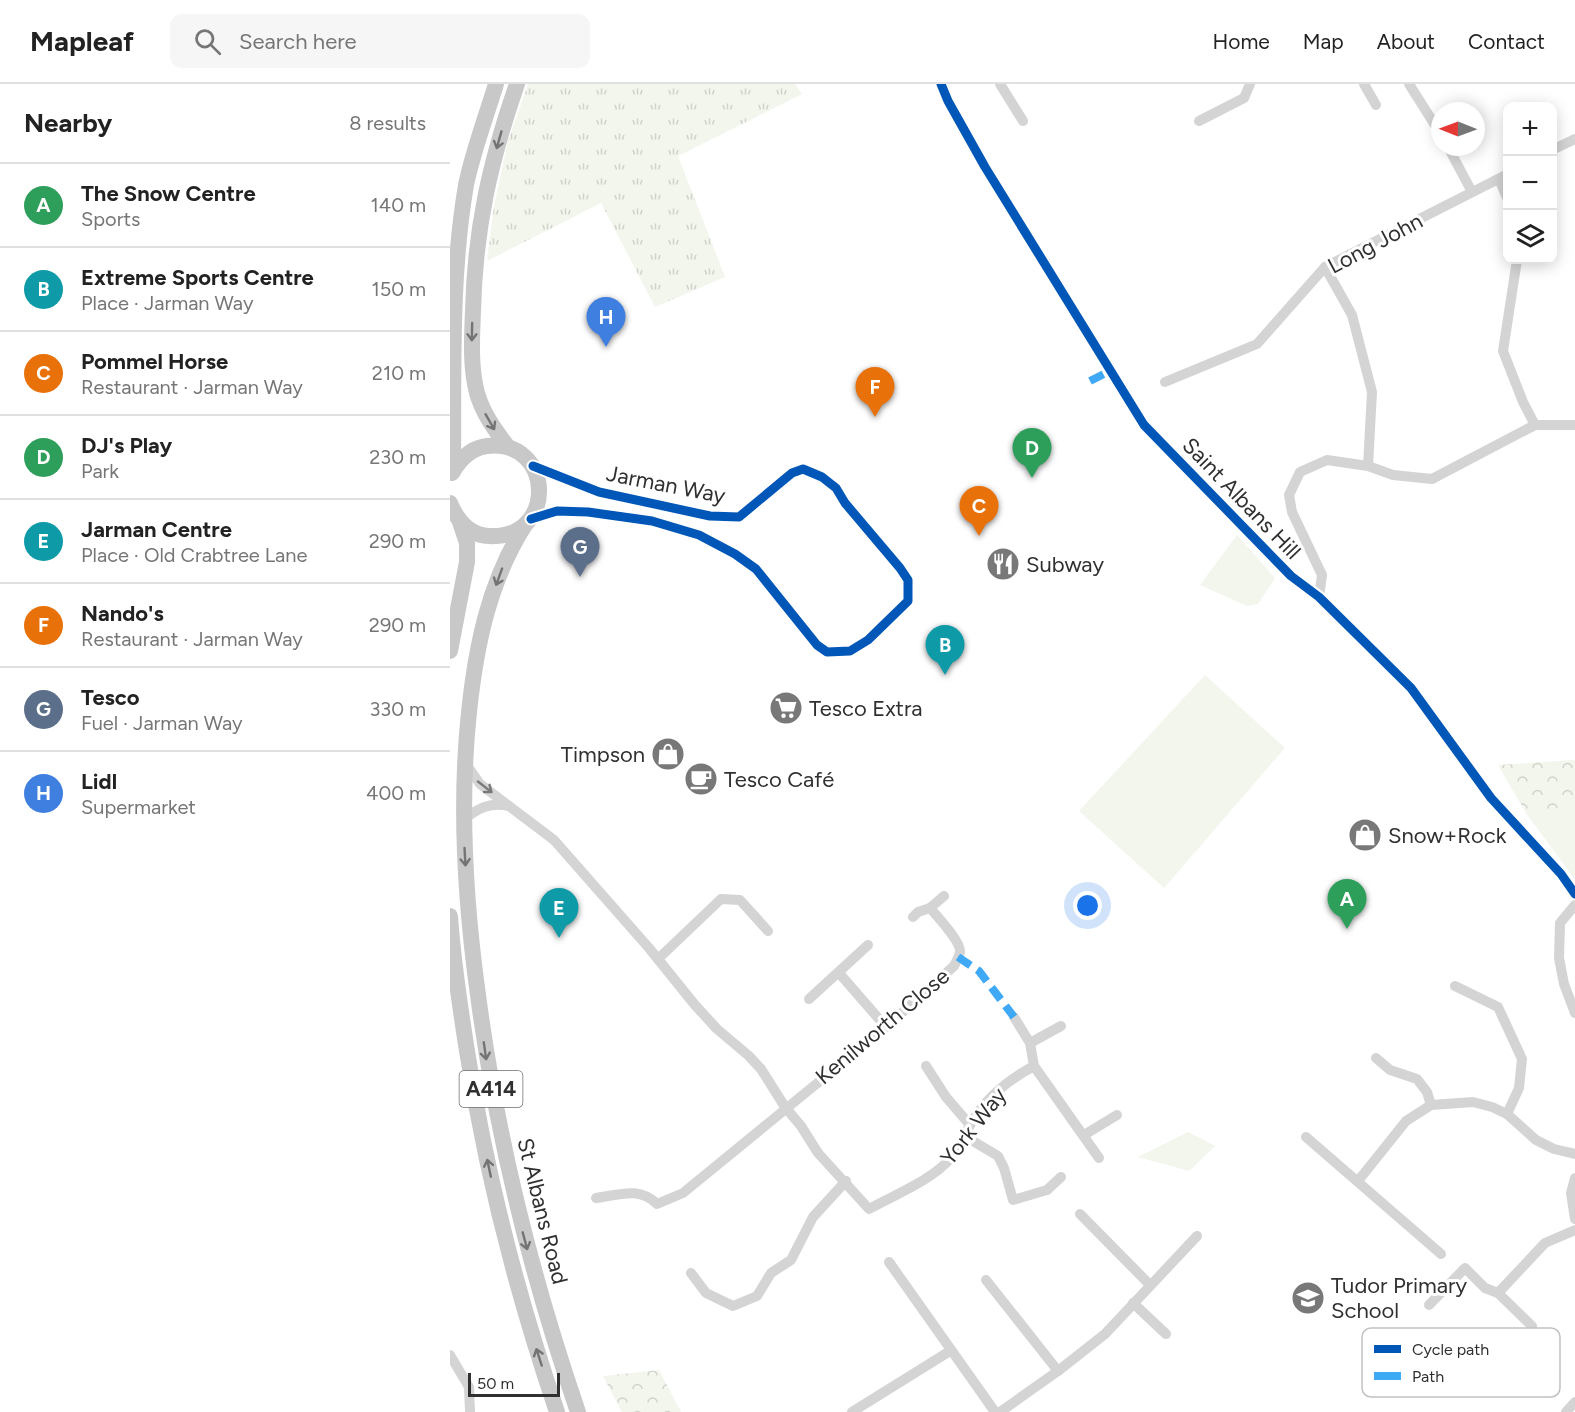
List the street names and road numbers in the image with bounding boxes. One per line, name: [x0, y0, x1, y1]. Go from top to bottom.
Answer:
street label: Long John: [1323, 207, 1427, 280]
street label: Saint Albans Hill: [1177, 432, 1307, 565]
street label: Jarman Way: [604, 460, 728, 509]
street label: Kenilworth Close: [810, 963, 955, 1090]
road number: A414: [459, 1071, 522, 1107]
street label: York Way: [935, 1082, 1012, 1171]
street label: St Albans Road: [511, 1135, 574, 1287]

